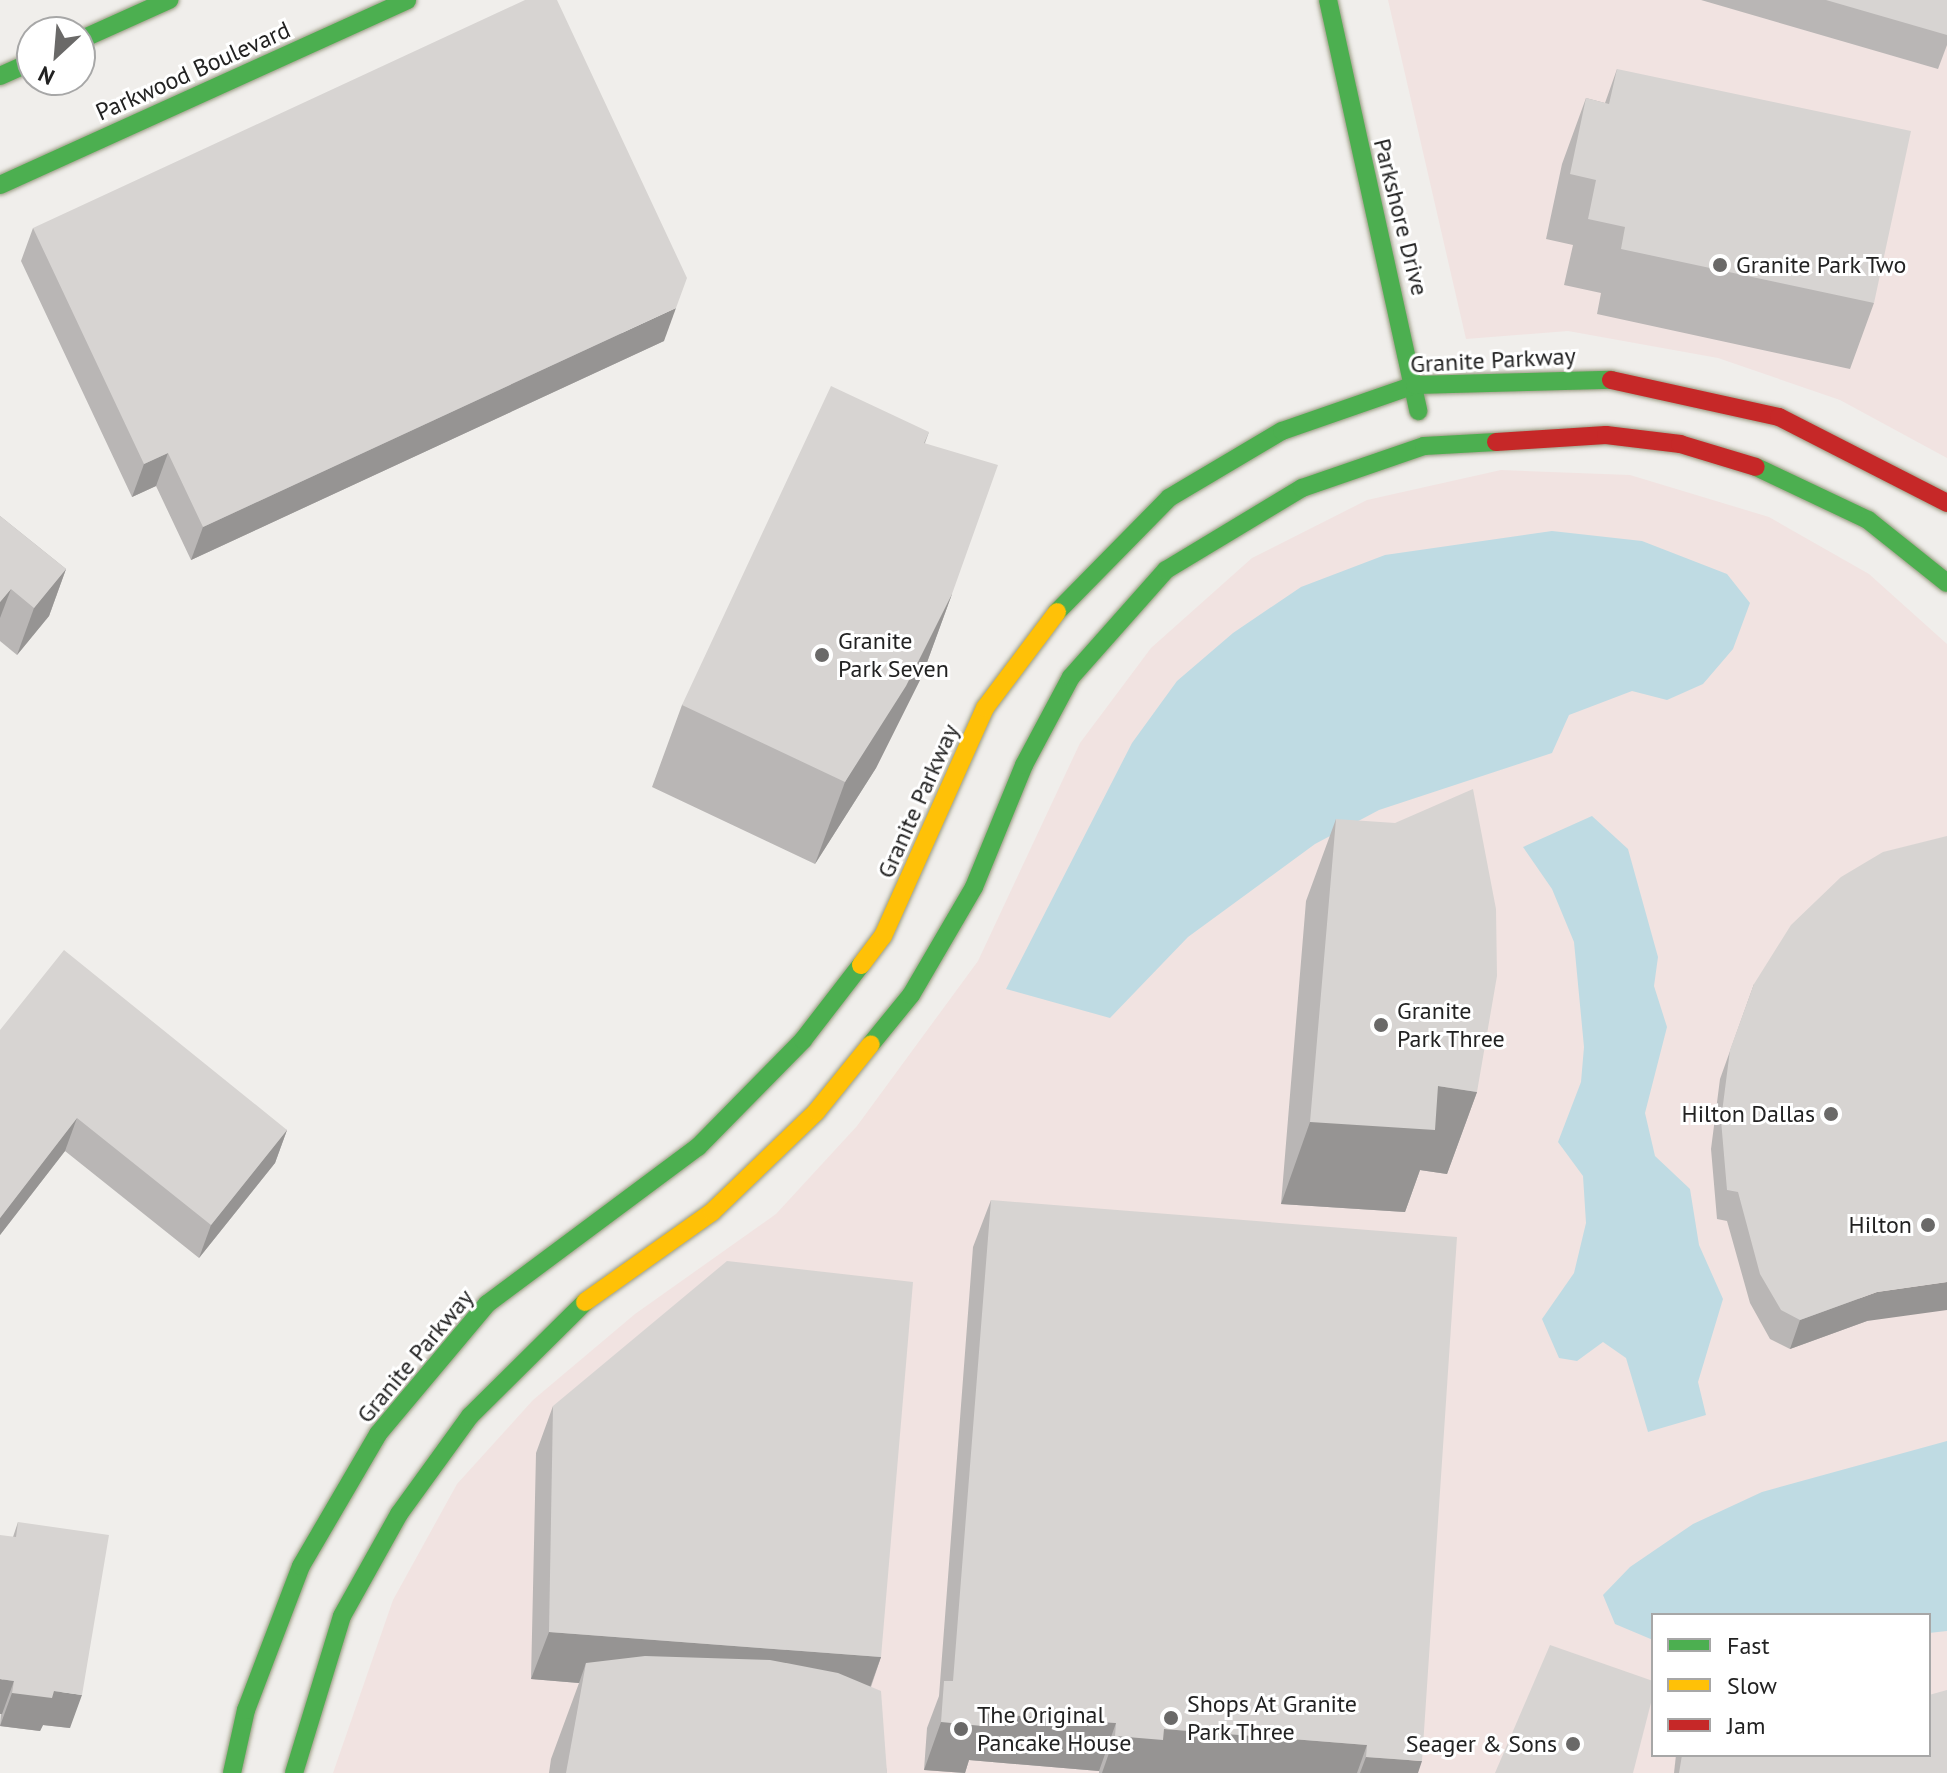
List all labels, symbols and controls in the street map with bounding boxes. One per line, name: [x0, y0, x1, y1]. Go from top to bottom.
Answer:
street label: Parkwood Boulevard: [91, 15, 295, 127]
north arrow: [16, 16, 96, 96]
text: N: [34, 60, 59, 92]
street label: Parkshore Drive: [1368, 136, 1434, 298]
place label: Granite Park Two: [1736, 251, 1908, 279]
marker: Granite Park Two: [1711, 256, 1729, 274]
street label: Granite Parkway: [1410, 341, 1576, 379]
place label: Granite Park Seven: [838, 627, 950, 683]
marker: Granite Park Seven: [813, 646, 831, 664]
street label: Granite Parkway: [871, 719, 965, 883]
place label: Granite Park Three: [1397, 997, 1506, 1053]
marker: Granite Park Three: [1372, 1016, 1390, 1034]
place label: Hilton Dallas: [1682, 1100, 1815, 1128]
marker: Hilton Dallas: [1822, 1105, 1840, 1123]
place label: Hilton: [1849, 1211, 1912, 1239]
marker: Hilton: [1919, 1216, 1937, 1234]
street label: Granite Parkway: [351, 1283, 479, 1429]
legend: [1651, 1613, 1931, 1757]
text: Fast: [1727, 1630, 1770, 1661]
text: Slow: [1727, 1670, 1777, 1701]
place label: Shops At Granite Park Three: [1187, 1690, 1358, 1746]
place label: The Original Pancake House: [977, 1701, 1131, 1757]
marker: Shops At Granite Park Three: [1162, 1709, 1180, 1727]
text: Jam: [1727, 1710, 1765, 1741]
marker: The Original Pancake House: [952, 1720, 970, 1738]
place label: Seager & Sons: [1406, 1730, 1557, 1758]
marker: Seager & Sons: [1564, 1735, 1582, 1753]

